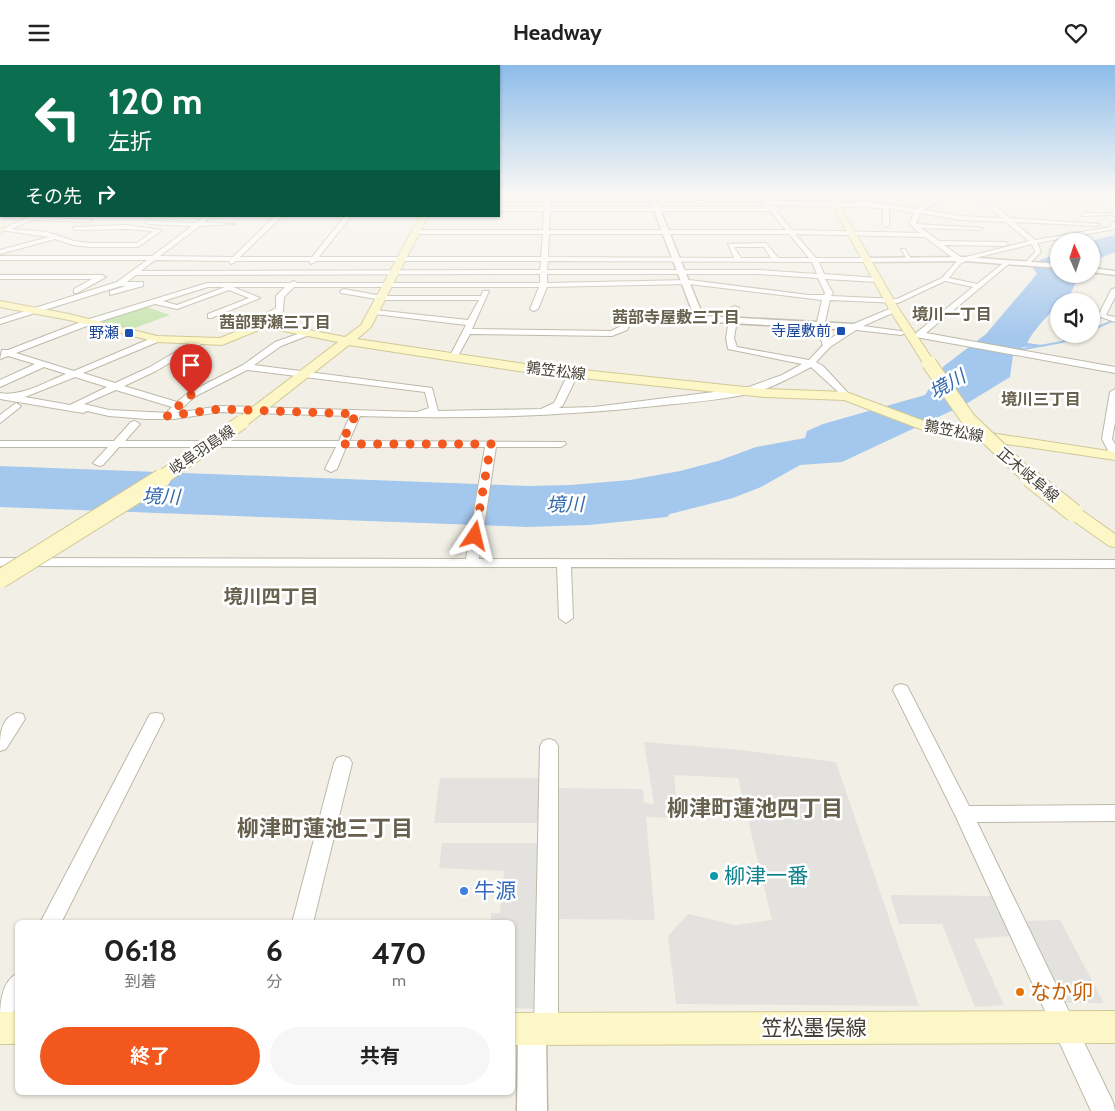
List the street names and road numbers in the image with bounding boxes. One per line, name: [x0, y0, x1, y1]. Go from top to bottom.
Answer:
street label: 鶉笠松線: [525, 358, 587, 384]
street label: 鶉笠松線: [923, 416, 985, 446]
street label: 岐阜羽島線: [166, 422, 238, 478]
street label: 正木岐阜線: [993, 444, 1063, 506]
street label: 笠松墨俣線: [762, 1015, 867, 1040]

